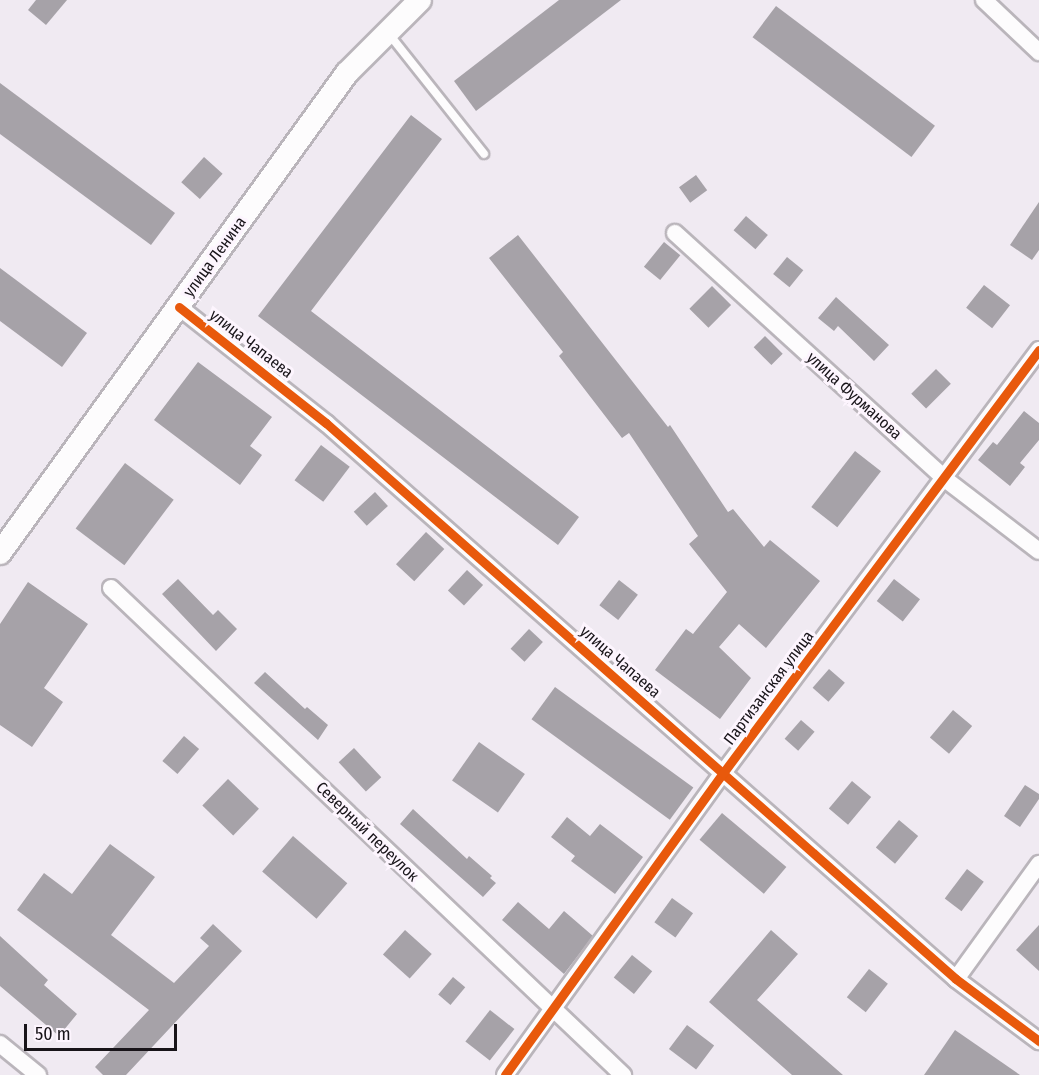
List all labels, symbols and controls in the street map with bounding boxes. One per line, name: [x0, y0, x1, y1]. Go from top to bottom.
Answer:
street label: улица Ленина: [179, 213, 251, 301]
street label: улица Чапаева: [206, 306, 296, 382]
street label: улица Фурманова: [802, 348, 906, 444]
street label: улица Чапаева: [576, 622, 664, 702]
street label: Партизанская улица: [720, 627, 818, 749]
street label: Северный переулок: [312, 778, 422, 886]
scale bar: [27, 1012, 180, 1050]
text: 50 m: [35, 1023, 71, 1045]

